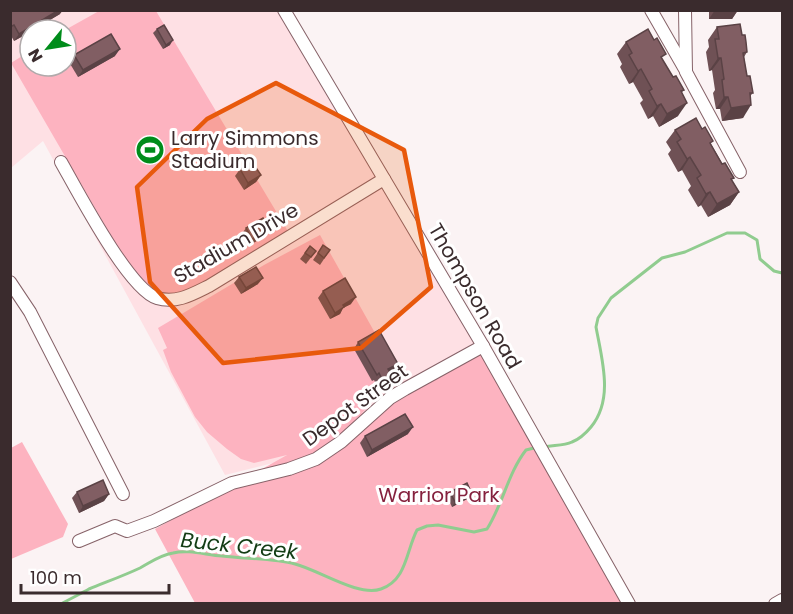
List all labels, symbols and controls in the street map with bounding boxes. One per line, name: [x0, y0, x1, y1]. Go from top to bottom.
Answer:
north arrow: [18, 18, 78, 78]
text: N: [22, 44, 48, 66]
place label: Larry Simmons Stadium: [171, 124, 319, 175]
sports icon: Larry Simmons Stadium: [134, 134, 166, 166]
street label: Stadium Drive: [168, 196, 304, 290]
street label: Thompson Road: [422, 218, 528, 374]
street label: Depot Street: [297, 357, 413, 453]
park label: Warrior Park: [378, 481, 500, 509]
water label: Buck Creek: [179, 525, 300, 566]
scale bar: [21, 557, 170, 595]
text: 100 m: [30, 565, 82, 590]

